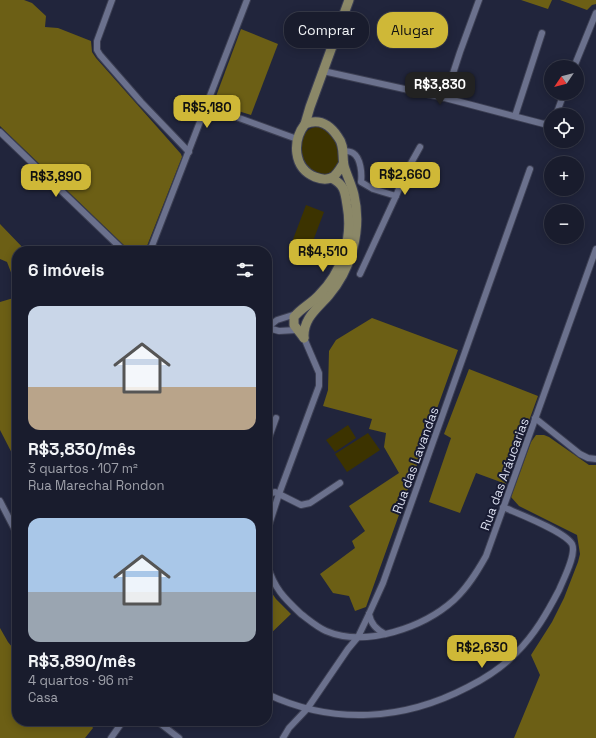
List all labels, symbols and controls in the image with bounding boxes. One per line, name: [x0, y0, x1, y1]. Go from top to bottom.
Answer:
chip: Comprar: [284, 12, 369, 48]
chip: Alugar: [377, 12, 448, 48]
north arrow: [544, 60, 584, 100]
map controls: [544, 60, 584, 244]
pin: R$3,830: [403, 72, 477, 106]
text: R$3,830: [414, 76, 466, 93]
pin: R$5,180: [170, 95, 244, 129]
text: R$5,180: [182, 99, 232, 116]
button: locate: [544, 108, 584, 148]
button: +: [544, 156, 584, 196]
pin: R$2,660: [368, 162, 442, 196]
pin: R$3,890: [19, 164, 93, 198]
text: R$2,660: [379, 166, 431, 183]
text: R$3,890: [30, 168, 82, 185]
button: −: [544, 204, 584, 244]
pin: R$4,510: [286, 239, 360, 273]
text: R$4,510: [298, 243, 348, 260]
text: 6 imóveis: [28, 259, 104, 281]
icon: filters: [234, 259, 256, 281]
icon: home: [106, 332, 178, 404]
street label: Rua das Lavandas: [388, 404, 443, 516]
street label: Rua das Aráucarias: [476, 415, 533, 533]
text: R$3,830/mês: [28, 438, 136, 460]
text: 3 quartos · 107 m²: [28, 460, 138, 477]
text: Rua Marechal Rondon: [28, 477, 164, 494]
icon: home: [106, 544, 178, 616]
pin: R$2,630: [445, 635, 519, 669]
text: R$2,630: [456, 639, 508, 656]
text: R$3,890/mês: [28, 650, 136, 672]
text: 4 quartos · 96 m²: [28, 672, 133, 689]
text: Casa: [28, 689, 58, 706]

